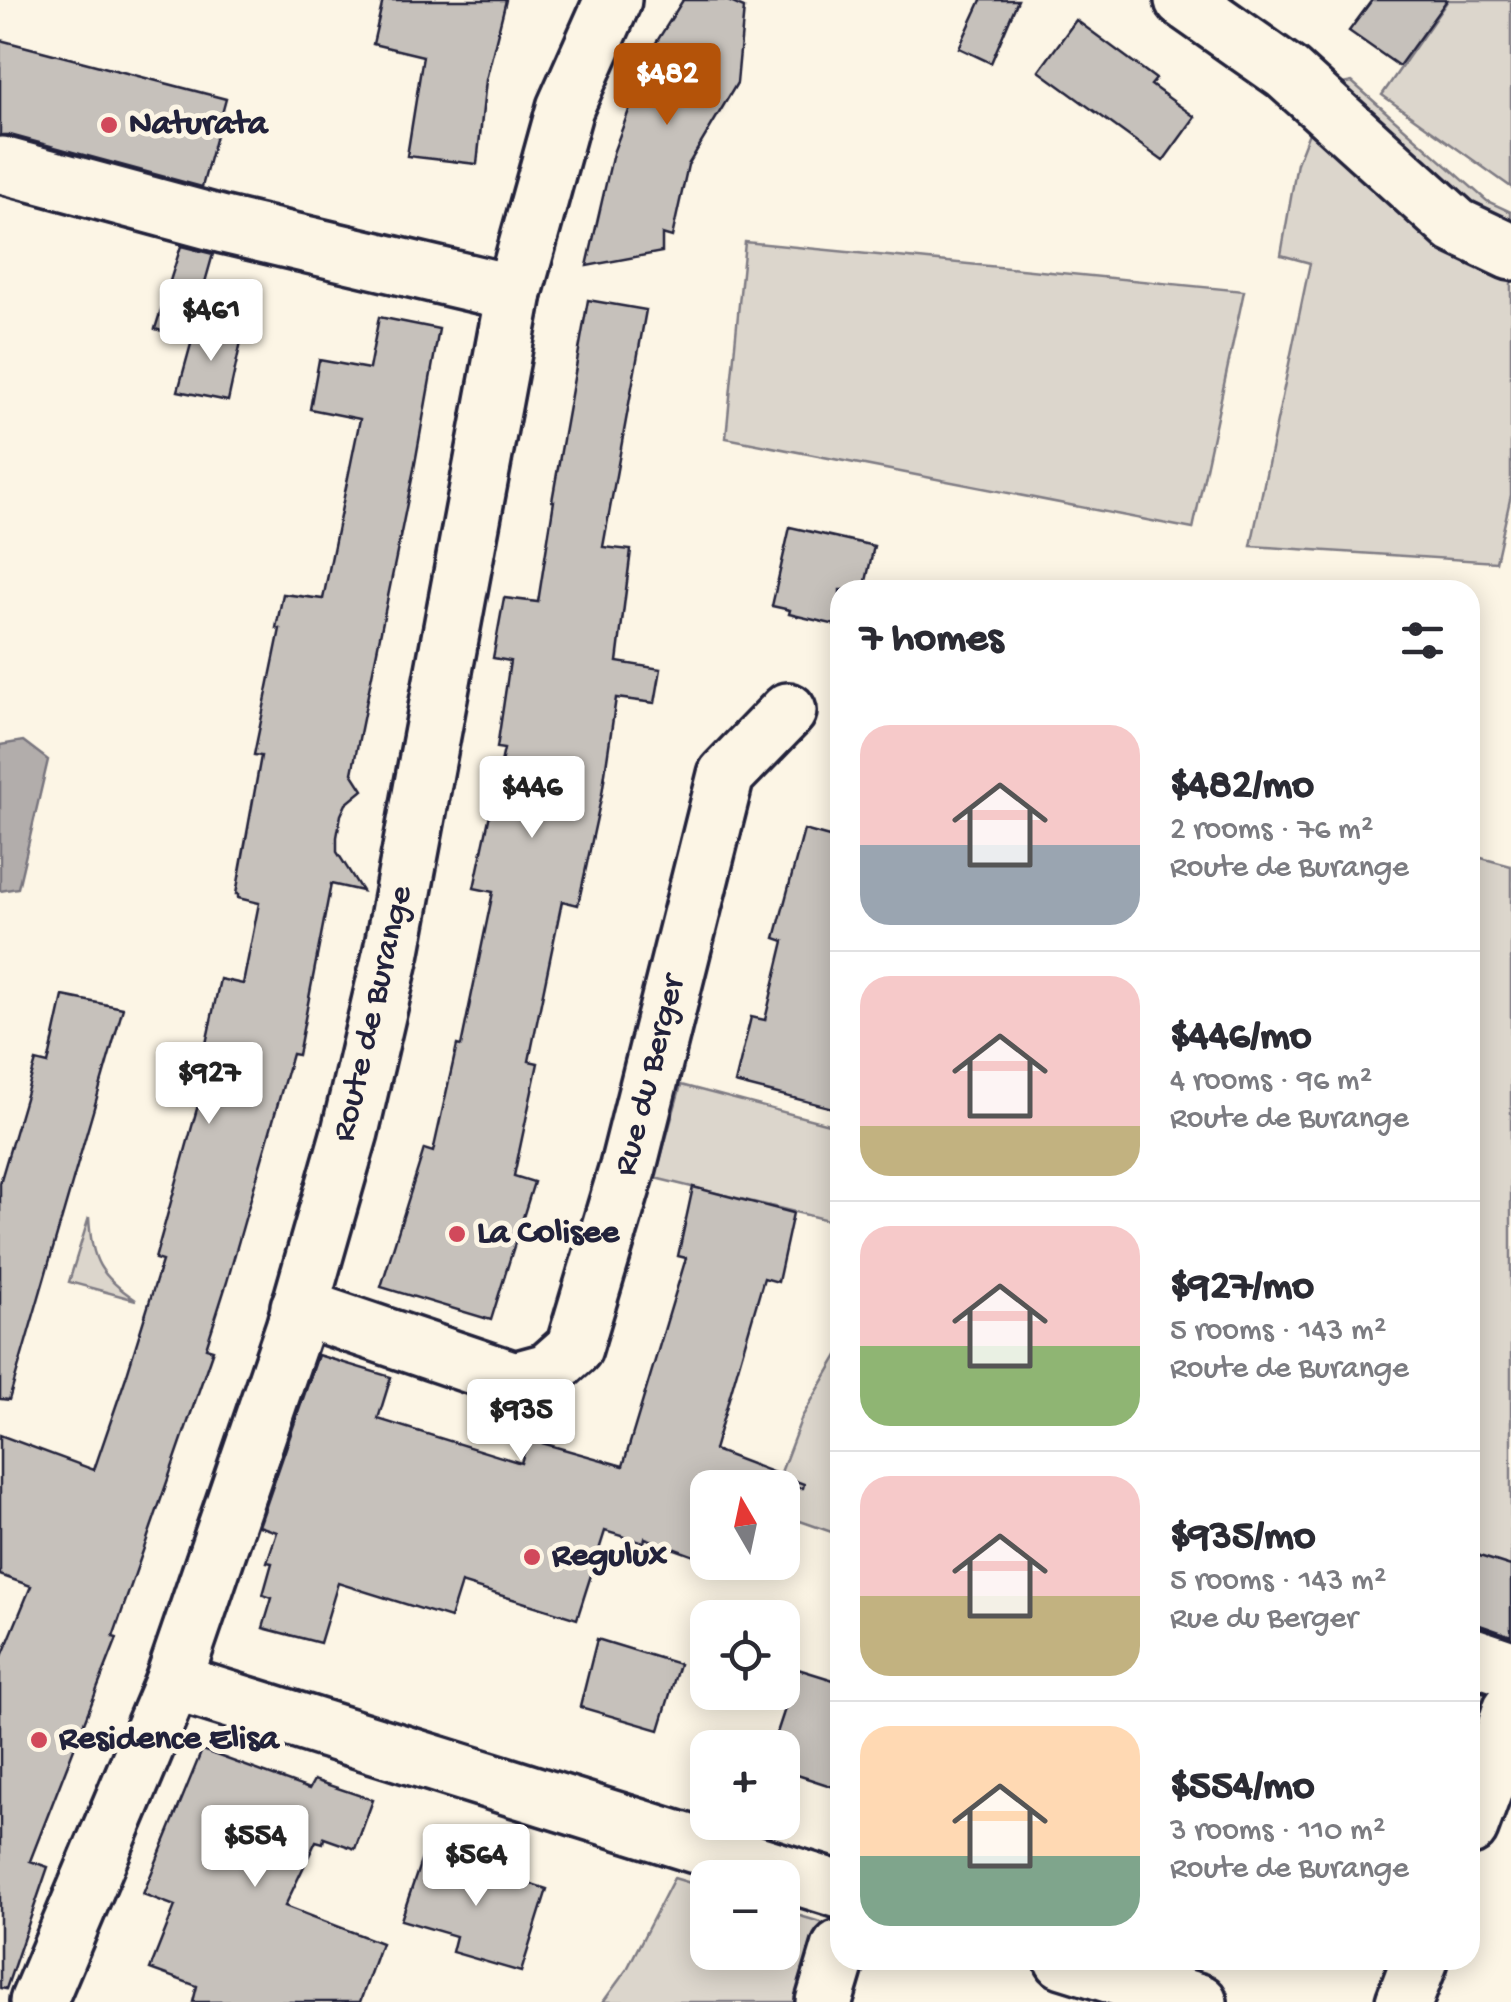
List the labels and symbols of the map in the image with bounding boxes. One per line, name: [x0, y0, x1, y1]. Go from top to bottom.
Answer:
pin: $482: [608, 43, 726, 128]
place label: Naturata: [129, 105, 269, 146]
marker: Naturata: [98, 114, 120, 136]
pin: $461: [152, 279, 270, 364]
pin: $446: [473, 756, 591, 841]
street label: Route de Burange: [325, 881, 424, 1146]
street label: Rue du Berger: [606, 969, 696, 1180]
pin: $927: [150, 1042, 268, 1127]
place label: La Colisee: [477, 1214, 620, 1255]
marker: La Colisee: [446, 1223, 468, 1245]
pin: $935: [462, 1379, 580, 1464]
north arrow: [690, 1470, 800, 1580]
place label: Regulux: [552, 1537, 668, 1578]
marker: Regulux: [521, 1546, 543, 1568]
place label: Residence Elisa: [59, 1720, 280, 1761]
marker: Residence Elisa: [28, 1729, 50, 1751]
pin: $554: [196, 1805, 314, 1890]
pin: $564: [417, 1824, 535, 1909]

